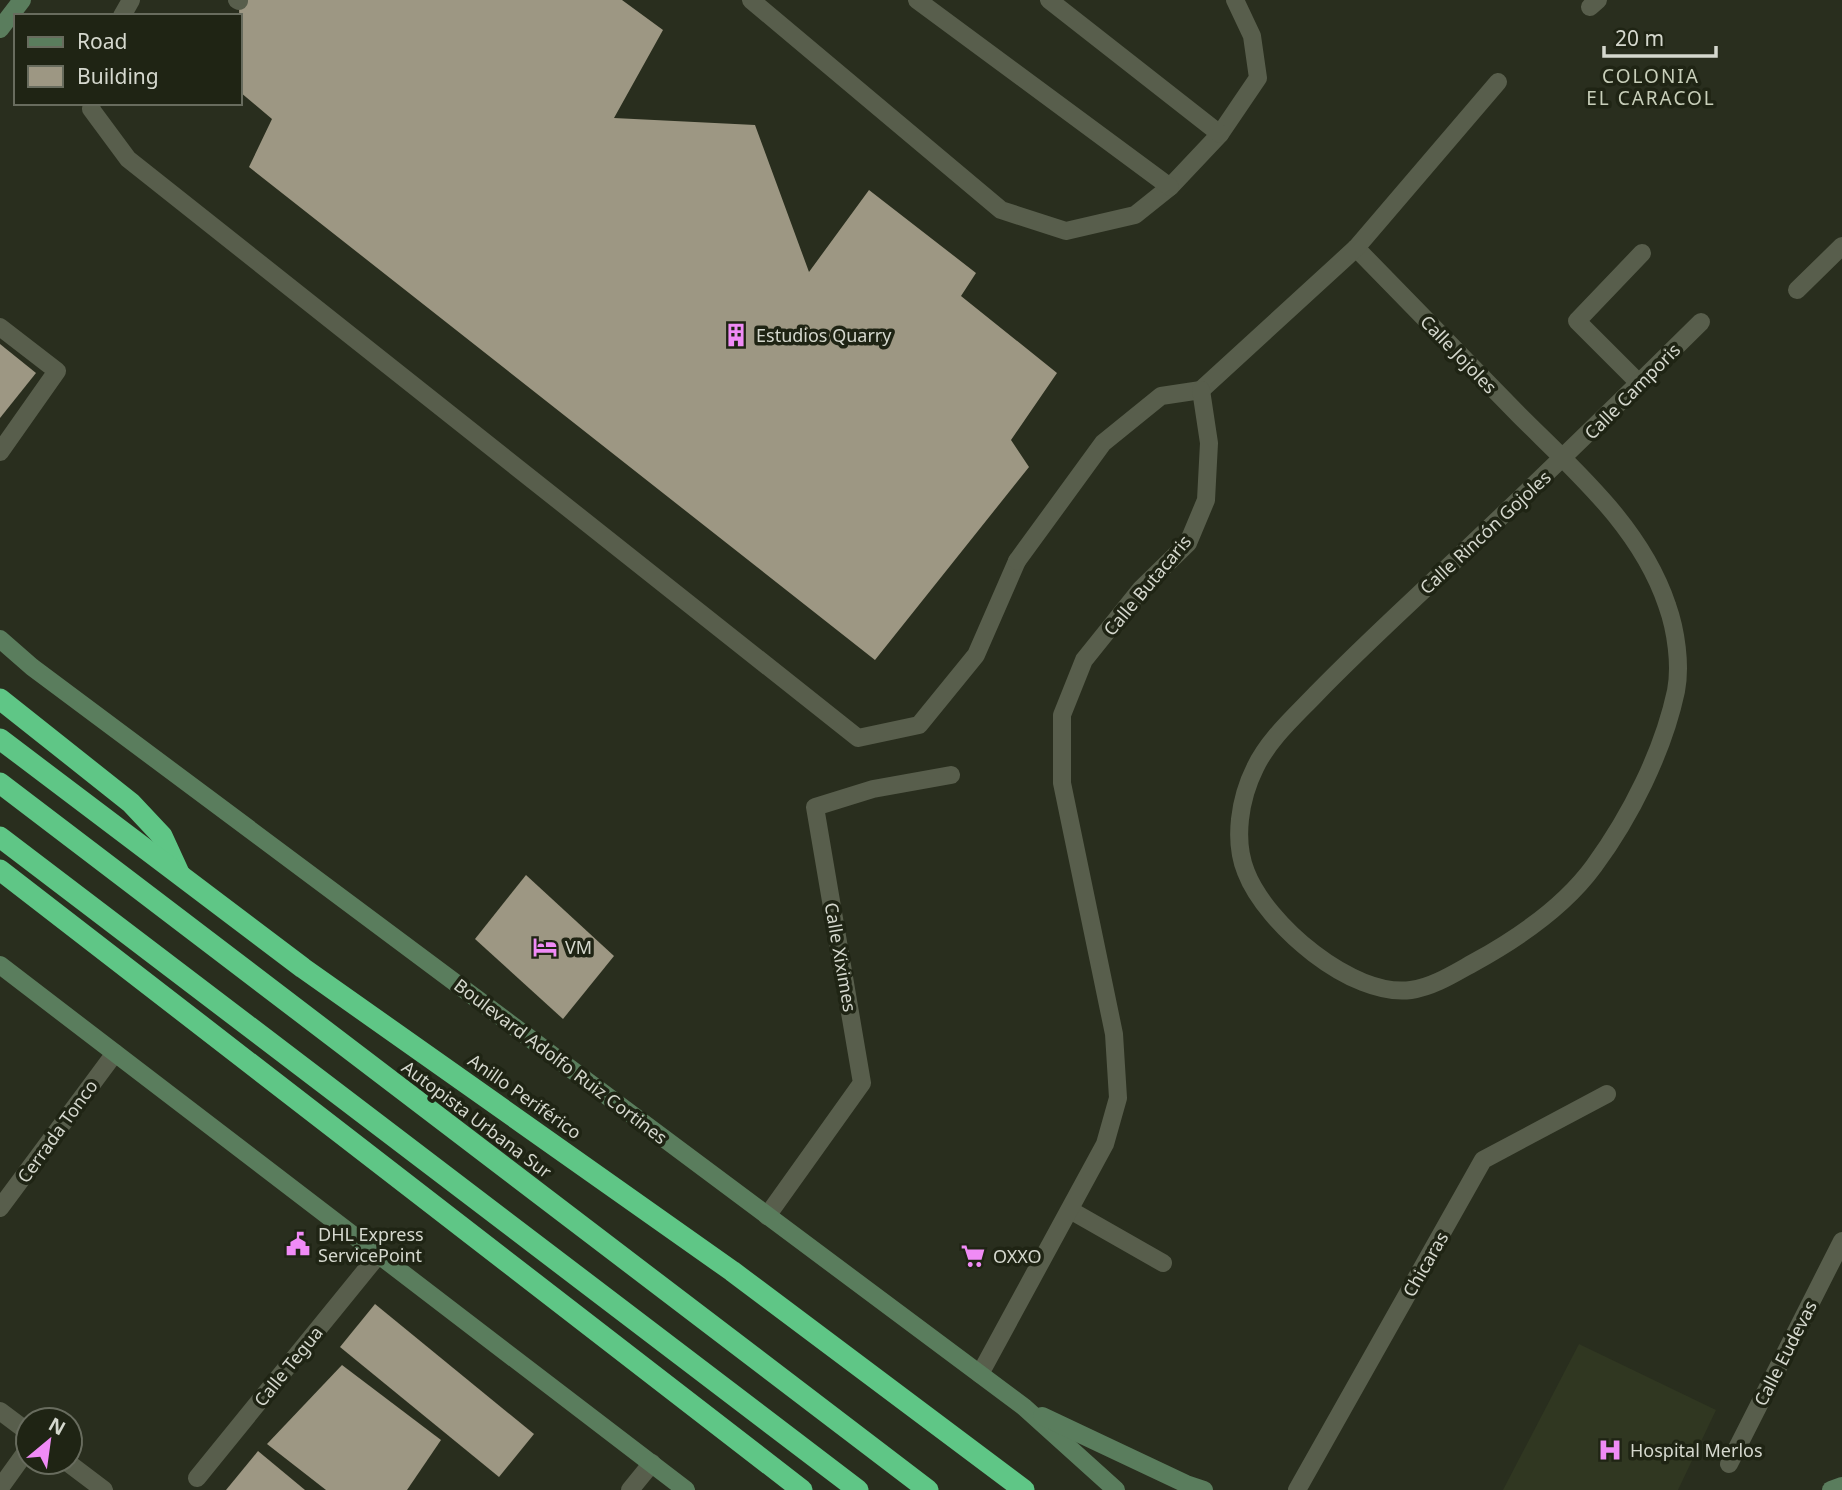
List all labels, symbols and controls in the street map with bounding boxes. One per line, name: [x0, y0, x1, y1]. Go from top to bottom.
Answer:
legend: [14, 14, 242, 105]
scale bar: [1604, 14, 1716, 58]
text: 20 m: [1615, 24, 1664, 52]
text: Road: [77, 27, 127, 55]
text: Building: [77, 62, 159, 90]
district label: COLONIA EL CARACOL: [1586, 63, 1716, 111]
street label: Calle Jojoles: [1416, 310, 1502, 398]
building icon: Estudios Quarry: [722, 321, 750, 349]
place label: Estudios Quarry: [756, 323, 892, 347]
street label: Calle Camporis: [1579, 338, 1685, 444]
street label: Calle Rincón Gojoles: [1414, 465, 1556, 599]
street label: Calle Butacaris: [1098, 530, 1196, 640]
street label: Calle Xiximes: [820, 900, 862, 1014]
hotel icon: VM: [531, 933, 559, 961]
place label: VM: [565, 935, 592, 959]
street label: Boulevard Adolfo Ruiz Cortines: [450, 973, 672, 1149]
street label: Anillo Periférico: [464, 1048, 586, 1144]
street label: Autopista Urbana Sur: [397, 1055, 557, 1184]
street label: Cerrada Tonco: [11, 1074, 103, 1188]
place label: DHL Express ServicePoint: [318, 1222, 424, 1267]
street label: Chicaras: [1397, 1227, 1453, 1301]
public building icon: DHL Express ServicePoint: [284, 1230, 312, 1258]
supermarket icon: OXXO: [959, 1242, 987, 1270]
place label: OXXO: [993, 1244, 1042, 1268]
street label: Calle Eudevas: [1748, 1296, 1822, 1410]
street label: Calle Tegua: [248, 1321, 328, 1411]
north arrow: [14, 1406, 84, 1476]
text: N: [44, 1411, 70, 1441]
hospital icon: Hospital Merlos: [1596, 1436, 1624, 1464]
place label: Hospital Merlos: [1630, 1438, 1763, 1462]

